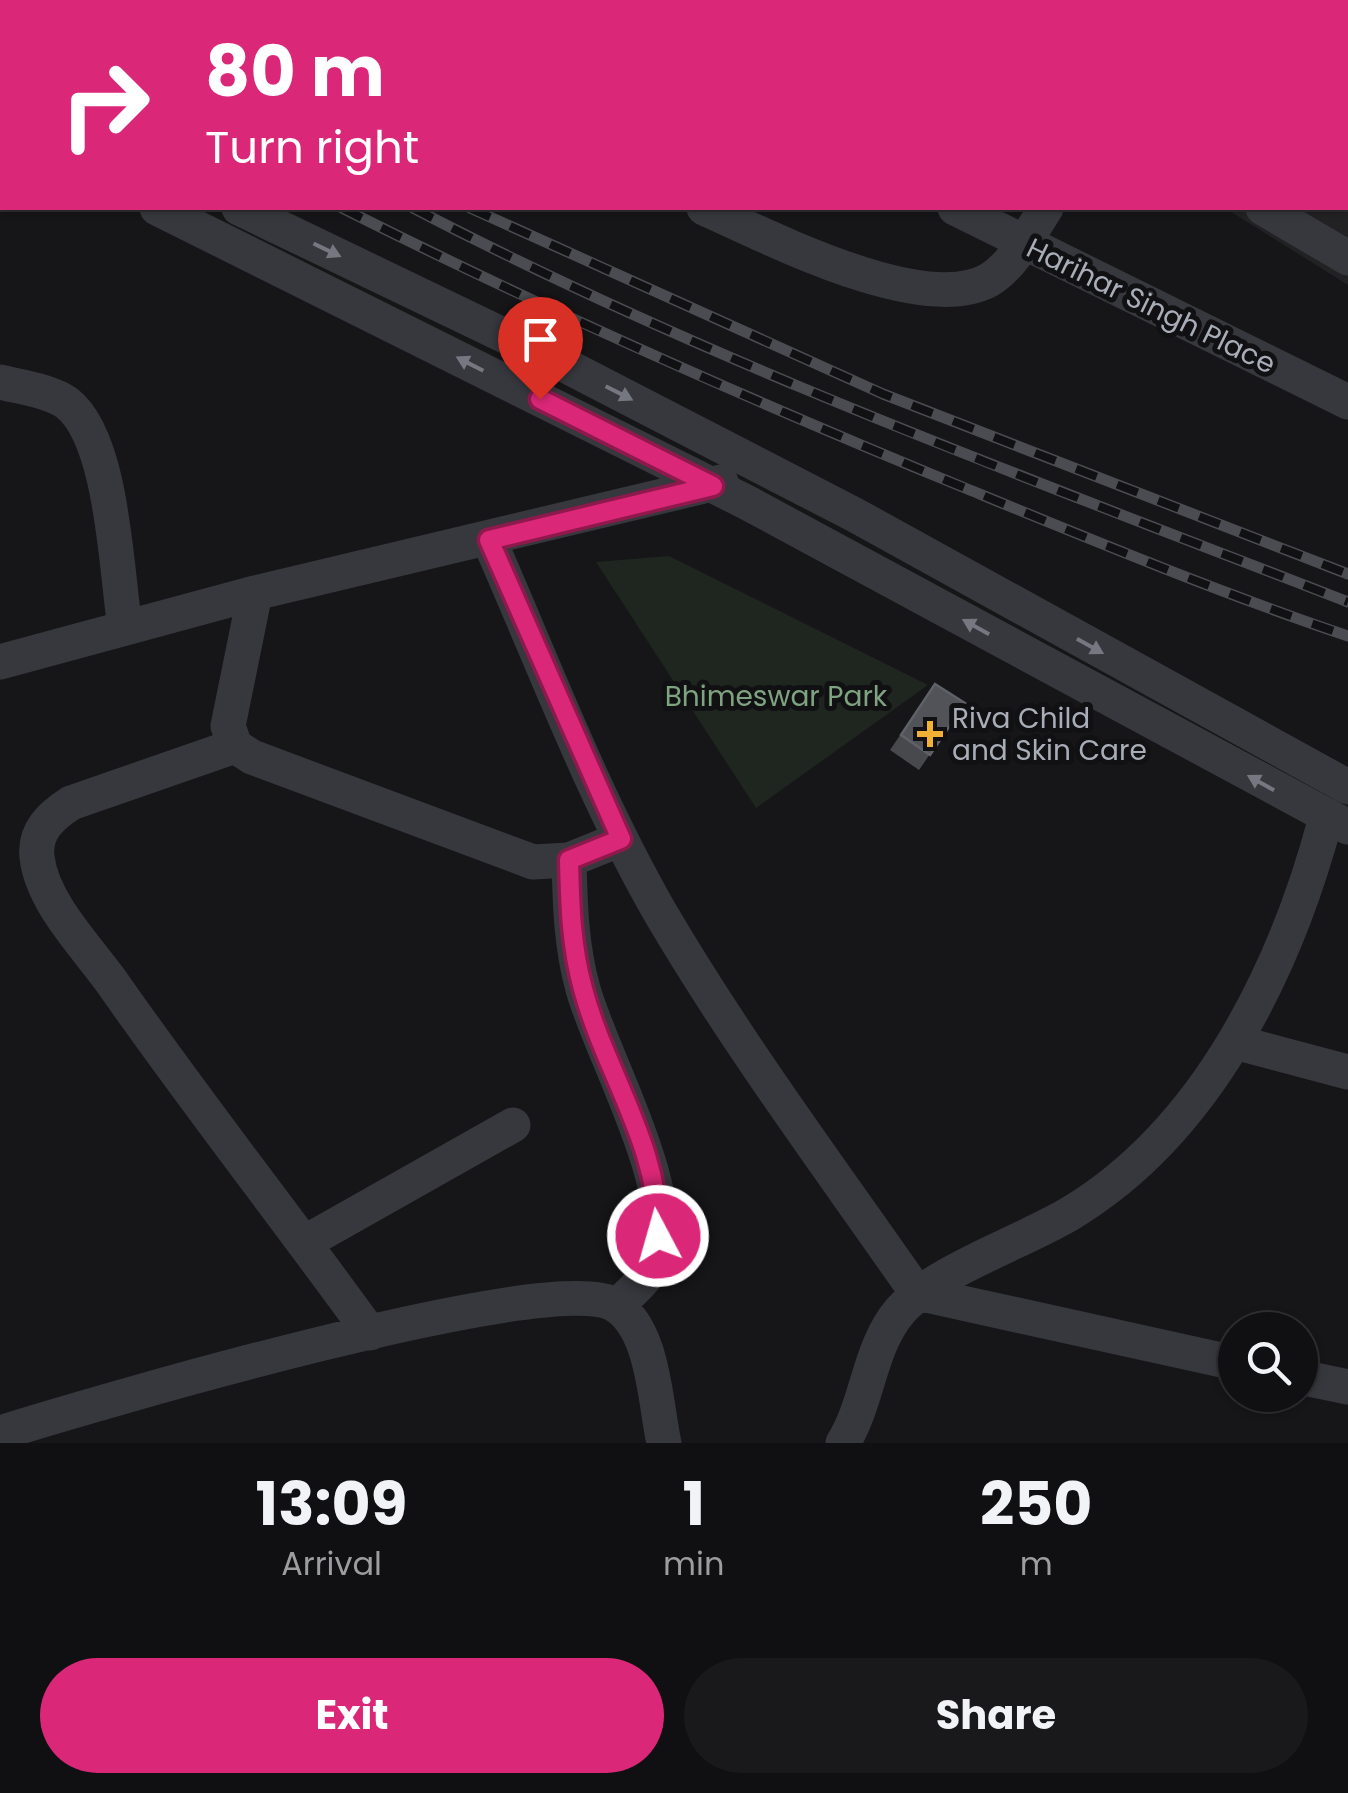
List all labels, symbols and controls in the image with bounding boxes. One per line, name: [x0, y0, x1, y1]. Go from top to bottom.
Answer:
text: 80 m: [205, 22, 385, 121]
icon: right: [40, 40, 170, 170]
text: Turn right: [205, 116, 419, 179]
street label: Harihar Singh Place: [1020, 229, 1282, 383]
one-way arrow: [313, 241, 342, 258]
pin: [498, 297, 583, 400]
icon: arrive: [513, 312, 568, 367]
one-way arrow: [456, 356, 485, 373]
one-way arrow: [605, 384, 634, 401]
one-way arrow: [962, 619, 990, 637]
one-way arrow: [1076, 637, 1105, 654]
park label: Bhimeswar Park: [665, 677, 888, 716]
place label: Riva Child and Skin Care: [952, 699, 1147, 770]
marker: Riva Child and Skin Care: [917, 721, 943, 747]
one-way arrow: [1247, 775, 1275, 793]
position arrow: [606, 1184, 710, 1288]
map controls: [1218, 1312, 1318, 1412]
button: search: [1218, 1312, 1318, 1412]
text: 13:09: [256, 1462, 408, 1546]
text: 1: [682, 1462, 705, 1546]
text: 250: [980, 1462, 1092, 1546]
text: Arrival: [281, 1541, 382, 1586]
text: min: [663, 1541, 724, 1586]
text: m: [1020, 1541, 1053, 1586]
button: Exit: [40, 1658, 664, 1773]
button: Share: [684, 1658, 1308, 1773]

